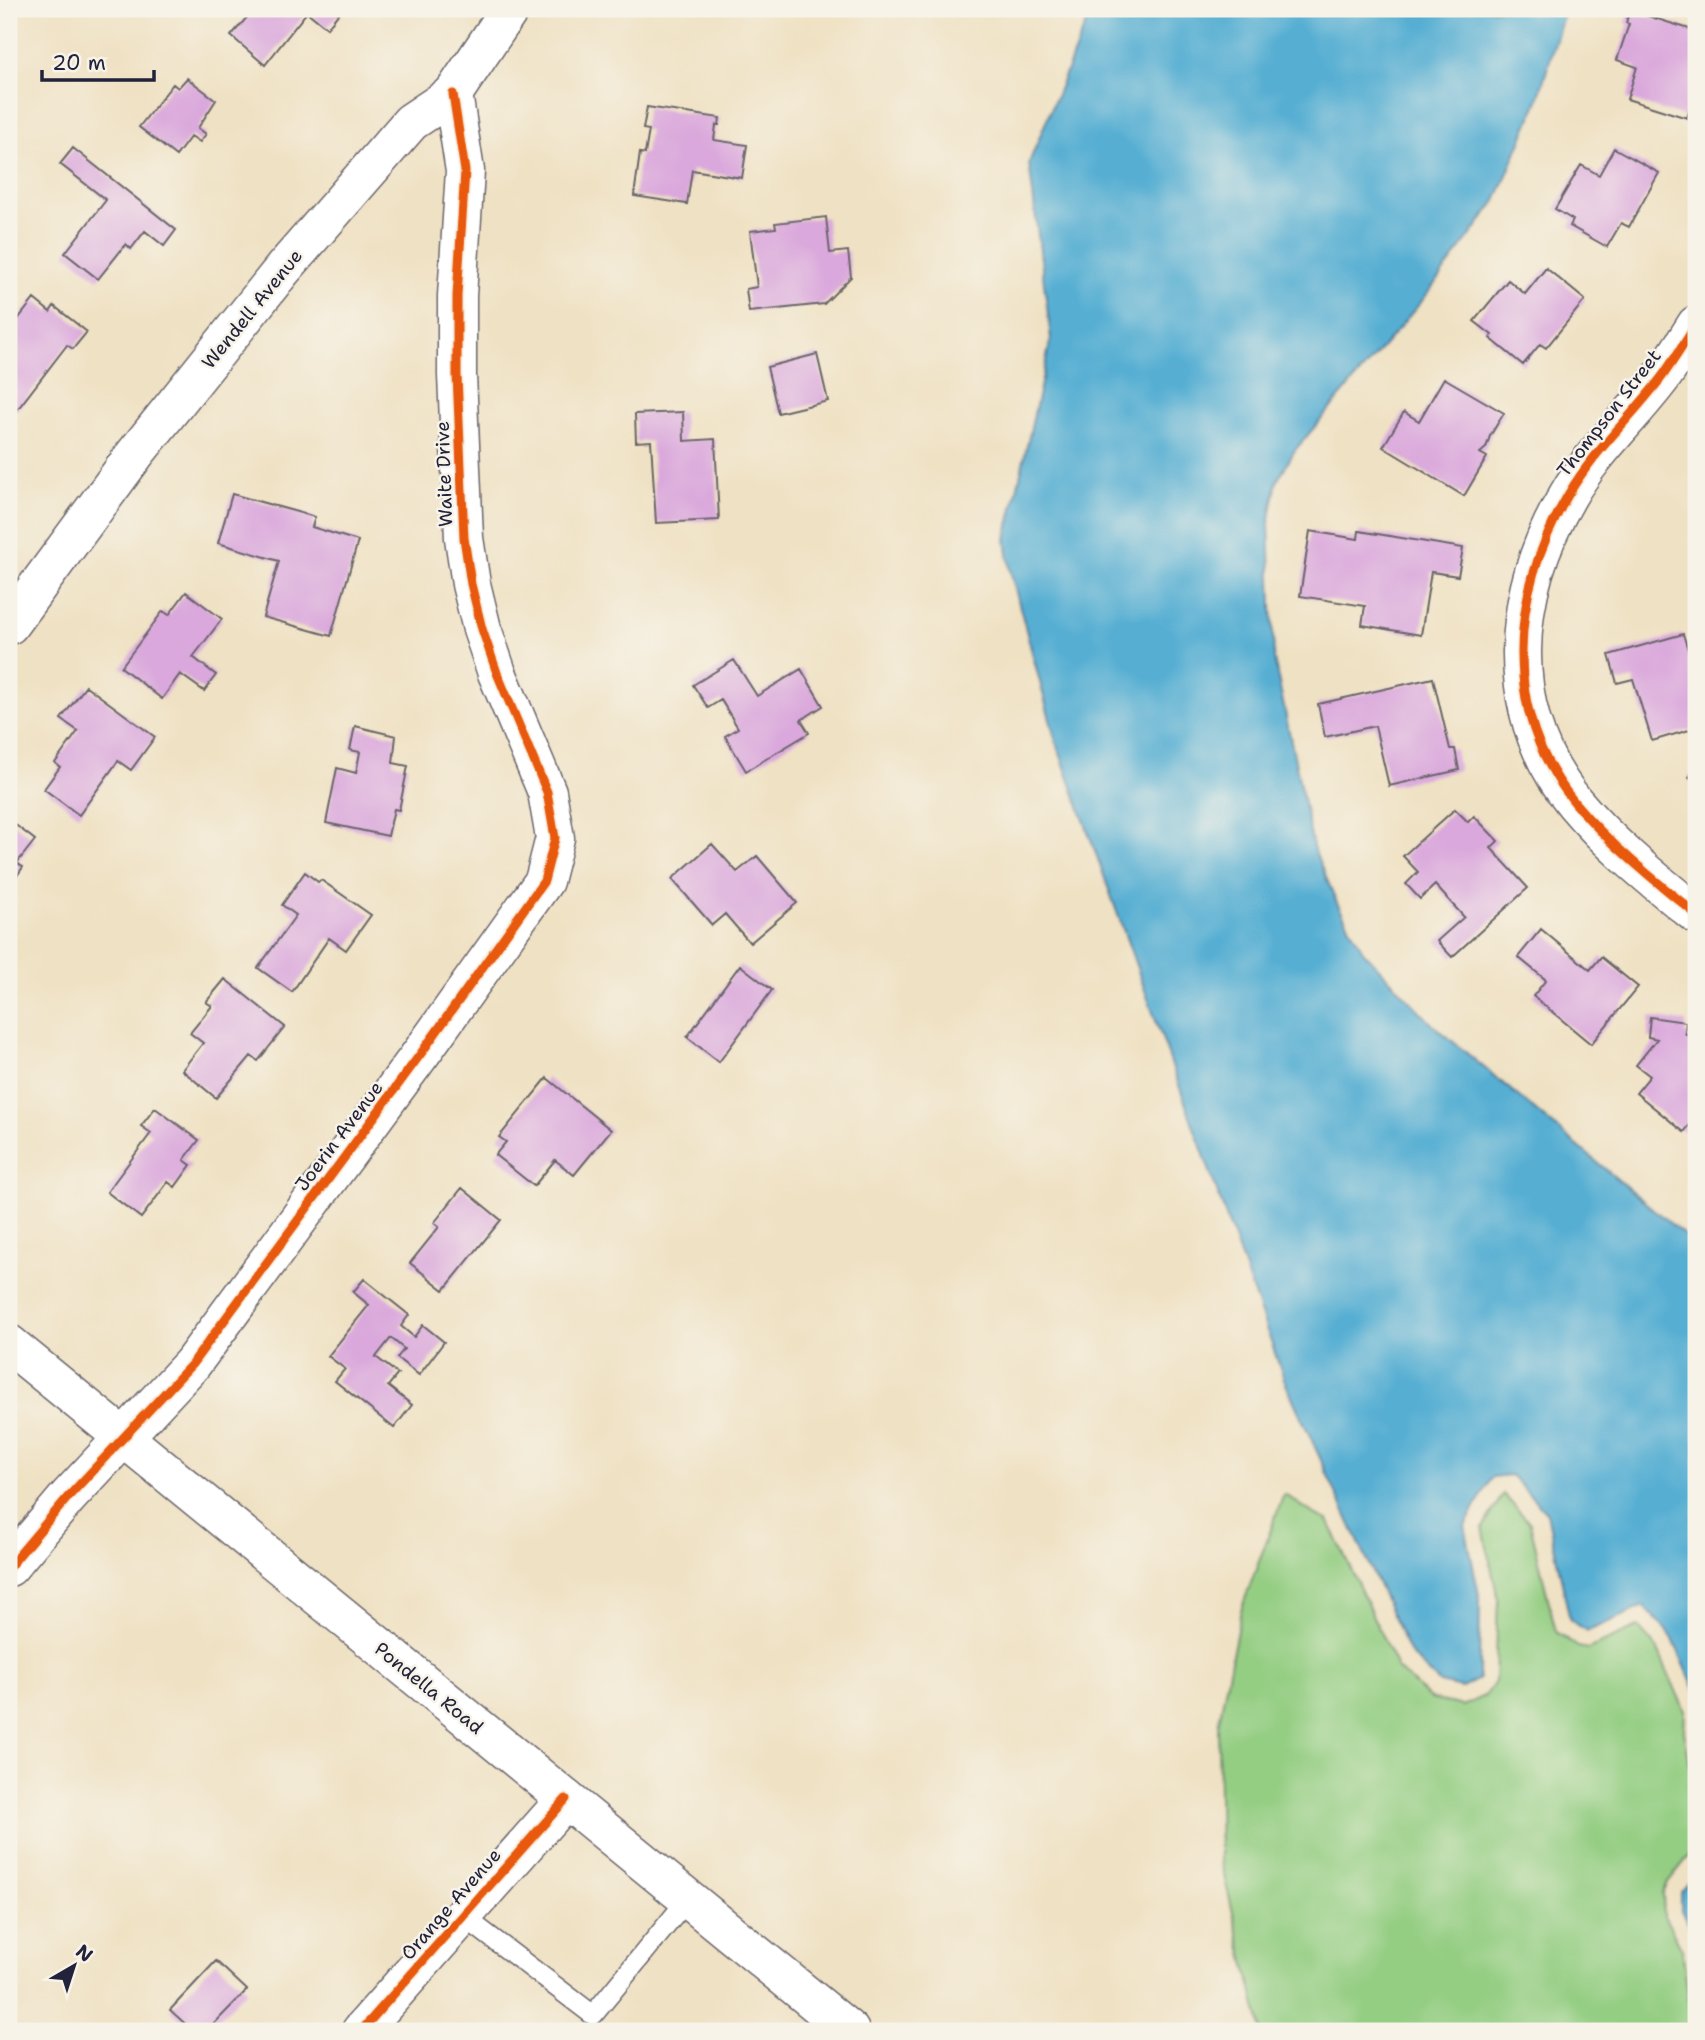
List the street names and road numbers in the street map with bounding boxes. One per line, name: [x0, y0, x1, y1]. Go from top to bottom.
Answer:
street label: Wendell Avenue: [196, 244, 308, 374]
street label: Thompson Street: [1551, 344, 1667, 482]
street label: Waite Drive: [430, 421, 458, 527]
street label: Joerin Avenue: [289, 1076, 389, 1196]
street label: Pondella Road: [369, 1636, 489, 1740]
street label: Orange Avenue: [396, 1843, 506, 1965]

